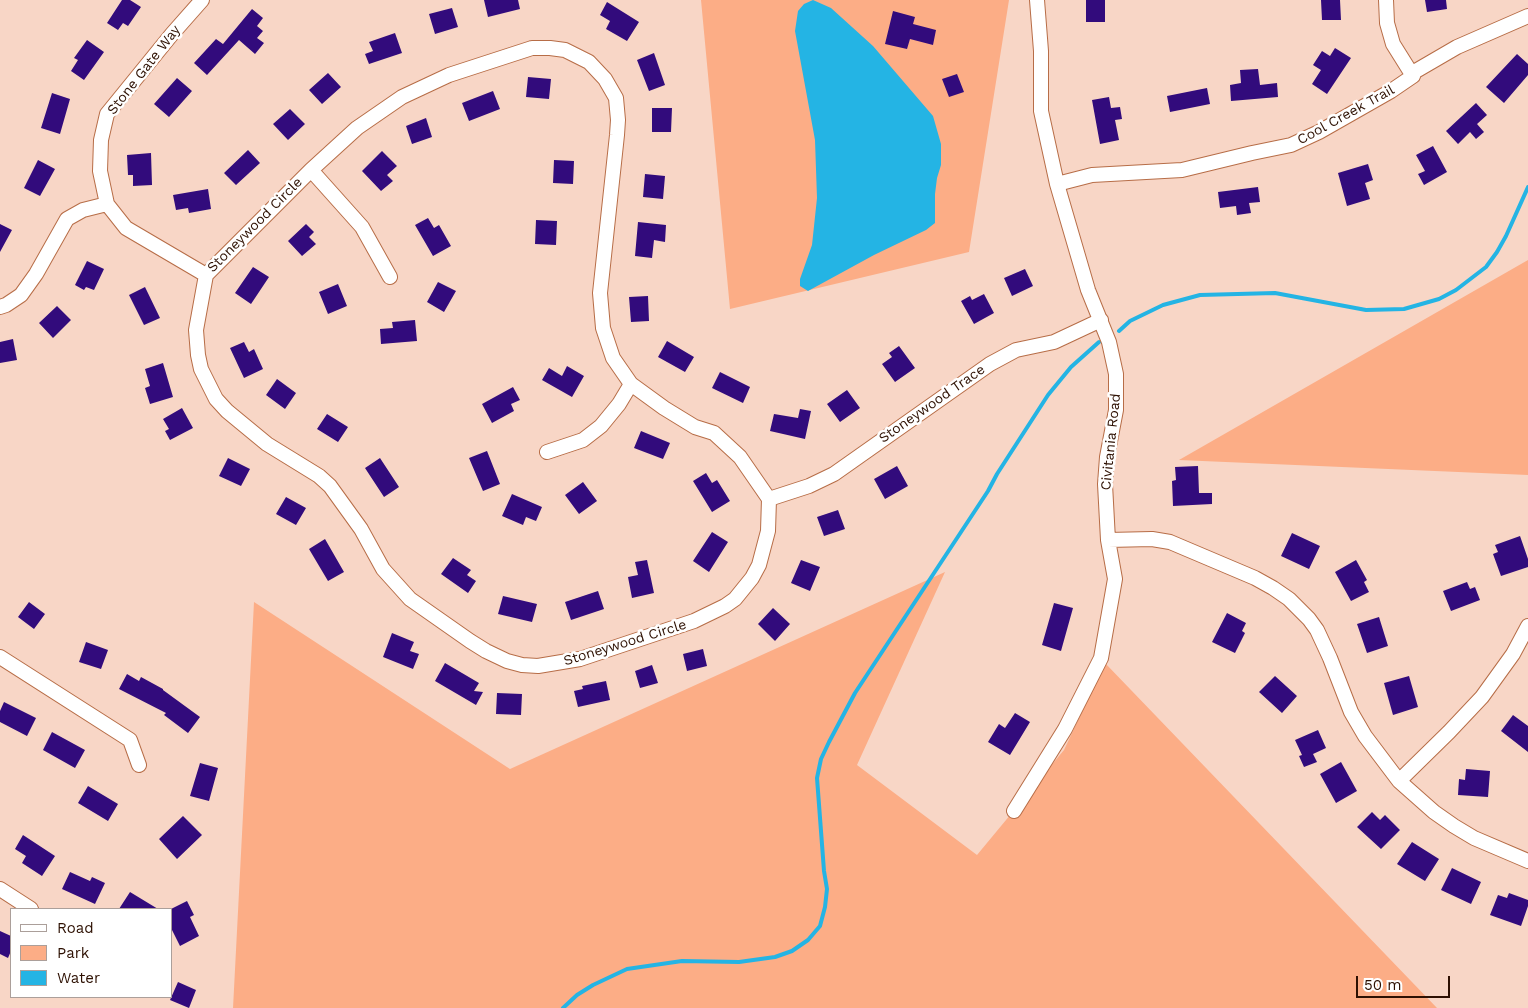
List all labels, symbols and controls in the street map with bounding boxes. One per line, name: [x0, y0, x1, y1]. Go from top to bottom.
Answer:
street label: Stone Gate Way: [104, 22, 184, 118]
street label: Cool Creek Trail: [1295, 81, 1397, 149]
street label: Stoneywood Circle: [204, 174, 306, 276]
street label: Stoneywood Trace: [876, 361, 988, 447]
street label: Civitania Road: [1098, 393, 1124, 491]
street label: Stoneywood Circle: [561, 616, 689, 670]
legend: [10, 908, 172, 998]
text: Road: [57, 919, 94, 937]
text: Park: [57, 944, 89, 962]
scale bar: [1358, 966, 1452, 998]
text: Water: [57, 969, 100, 987]
text: 50 m: [1364, 976, 1401, 994]

